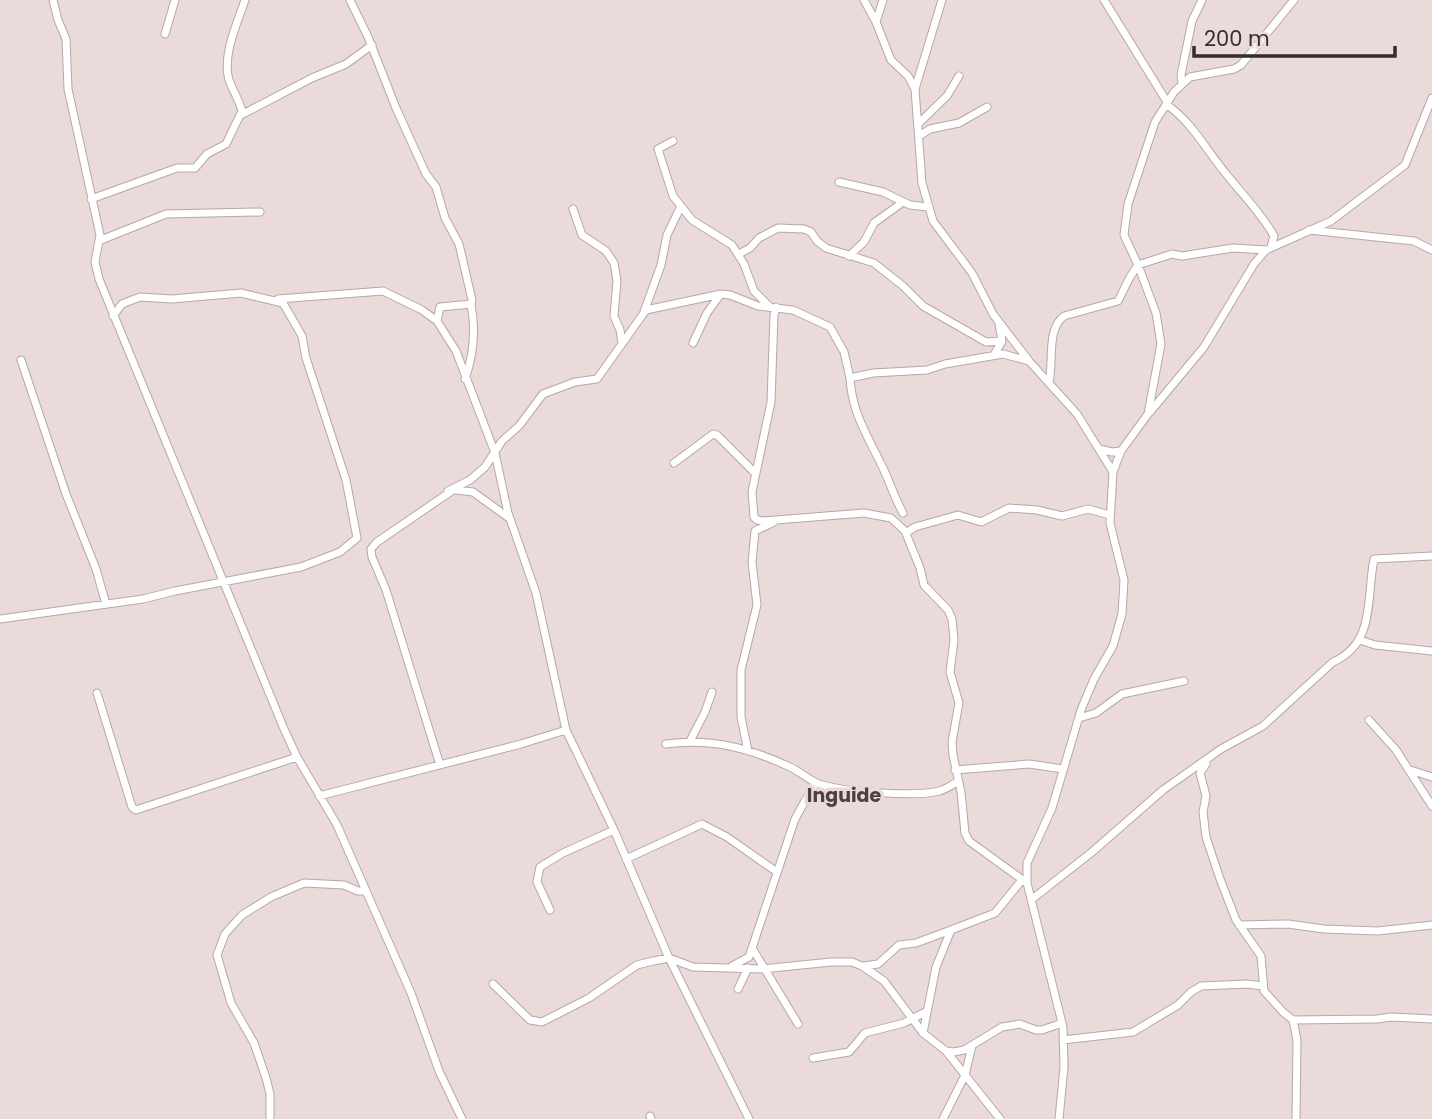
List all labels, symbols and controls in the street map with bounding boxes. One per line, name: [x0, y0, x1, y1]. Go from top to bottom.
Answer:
scale bar: [1194, 14, 1395, 58]
text: 200 m: [1204, 24, 1270, 53]
district label: Inguide: [807, 782, 881, 809]

